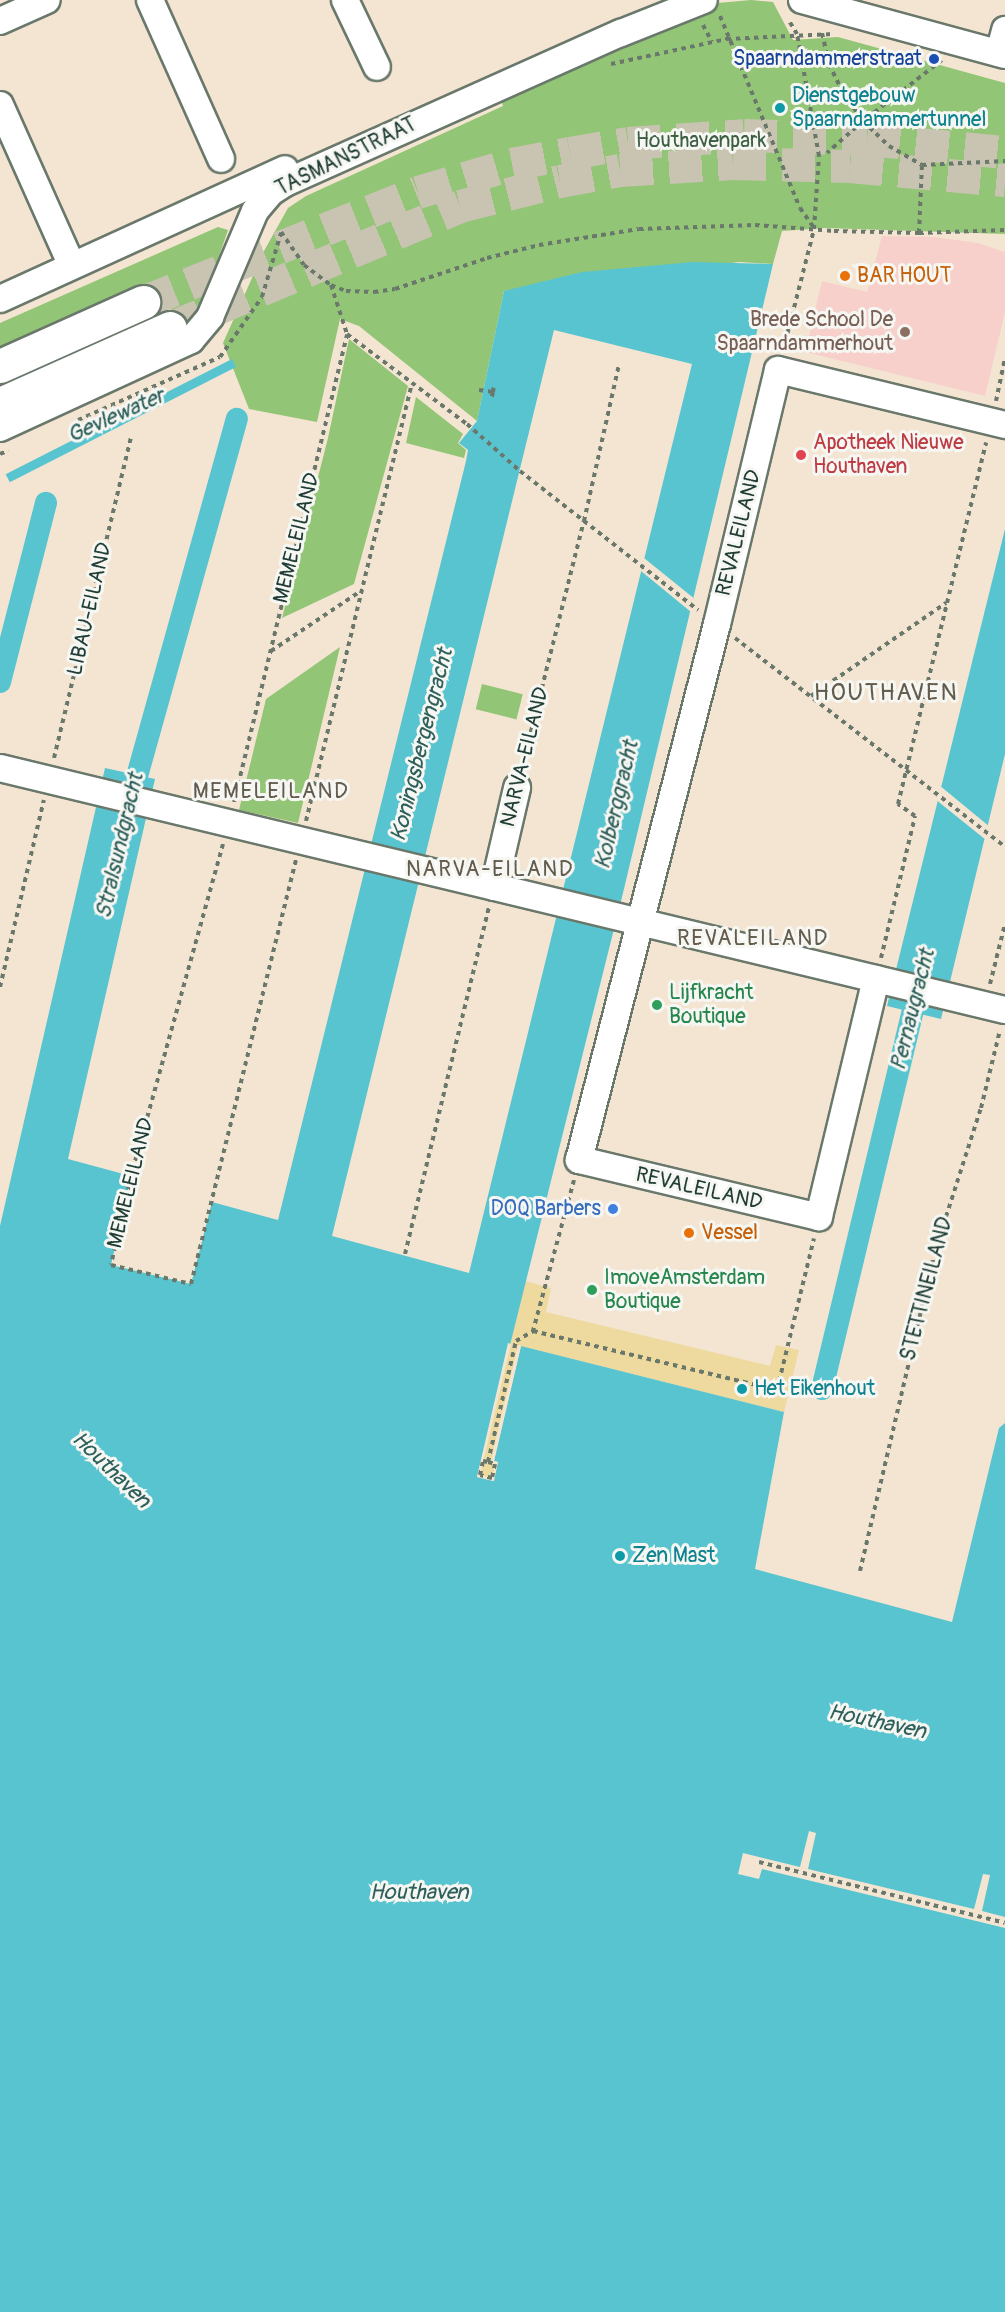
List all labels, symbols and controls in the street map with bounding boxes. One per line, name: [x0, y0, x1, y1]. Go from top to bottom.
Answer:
place label: Spaarndammerstraat: [733, 46, 922, 72]
marker: Spaarndammerstraat: [927, 52, 941, 66]
place label: Dienstgebouw Spaarndammertunnel: [792, 83, 986, 133]
marker: Dienstgebouw Spaarndammertunnel: [773, 101, 787, 115]
street label: TASMANSTRAAT: [272, 112, 420, 202]
park label: Houthavenpark: [636, 128, 766, 154]
place label: BAR HOUT: [857, 263, 951, 289]
marker: BAR HOUT: [838, 269, 852, 283]
place label: Brede School De Spaarndammerhout: [717, 307, 893, 357]
marker: Brede School De Spaarndammerhout: [898, 325, 912, 339]
water label: Gevlewater: [63, 383, 169, 449]
place label: Apotheek Nieuwe Houthaven: [813, 430, 964, 480]
marker: Apotheek Nieuwe Houthaven: [794, 448, 808, 462]
street label: REVALEILAND: [711, 467, 767, 599]
street label: MEMELEILAND: [269, 470, 325, 606]
street label: LIBAU-EILAND: [62, 540, 118, 678]
water label: Koningsbergengracht: [385, 646, 459, 844]
district label: HOUTHAVEN: [814, 679, 958, 707]
street label: NARVA-EILAND: [495, 684, 555, 830]
water label: Kolberggracht: [589, 739, 645, 871]
water label: Stralsundgracht: [90, 771, 150, 921]
district label: MEMELEILAND: [193, 779, 349, 805]
district label: NARVA-EILAND: [406, 857, 574, 883]
district label: REVALEILAND: [677, 926, 829, 952]
water label: Pernaugracht: [885, 947, 941, 1073]
place label: Lijfkracht Boutique: [669, 980, 753, 1030]
marker: Lijfkracht Boutique: [650, 998, 664, 1012]
street label: MEMELEILAND: [103, 1115, 159, 1251]
street label: REVALEILAND: [633, 1162, 765, 1216]
place label: DOQ Barbers: [490, 1196, 601, 1222]
marker: DOQ Barbers: [606, 1202, 620, 1216]
street label: STETTINEILAND: [896, 1214, 958, 1364]
place label: Vessel: [701, 1220, 758, 1246]
marker: Vessel: [682, 1226, 696, 1240]
place label: ImoveAmsterdam Boutique: [604, 1265, 765, 1315]
marker: ImoveAmsterdam Boutique: [585, 1283, 599, 1297]
place label: Het Eikenhout: [754, 1376, 875, 1402]
marker: Het Eikenhout: [735, 1382, 749, 1396]
water label: Houthaven: [66, 1426, 156, 1514]
place label: Zen Mast: [632, 1543, 715, 1569]
marker: Zen Mast: [613, 1549, 627, 1563]
water label: Houthaven: [826, 1699, 928, 1745]
water label: Houthaven: [370, 1880, 468, 1906]

